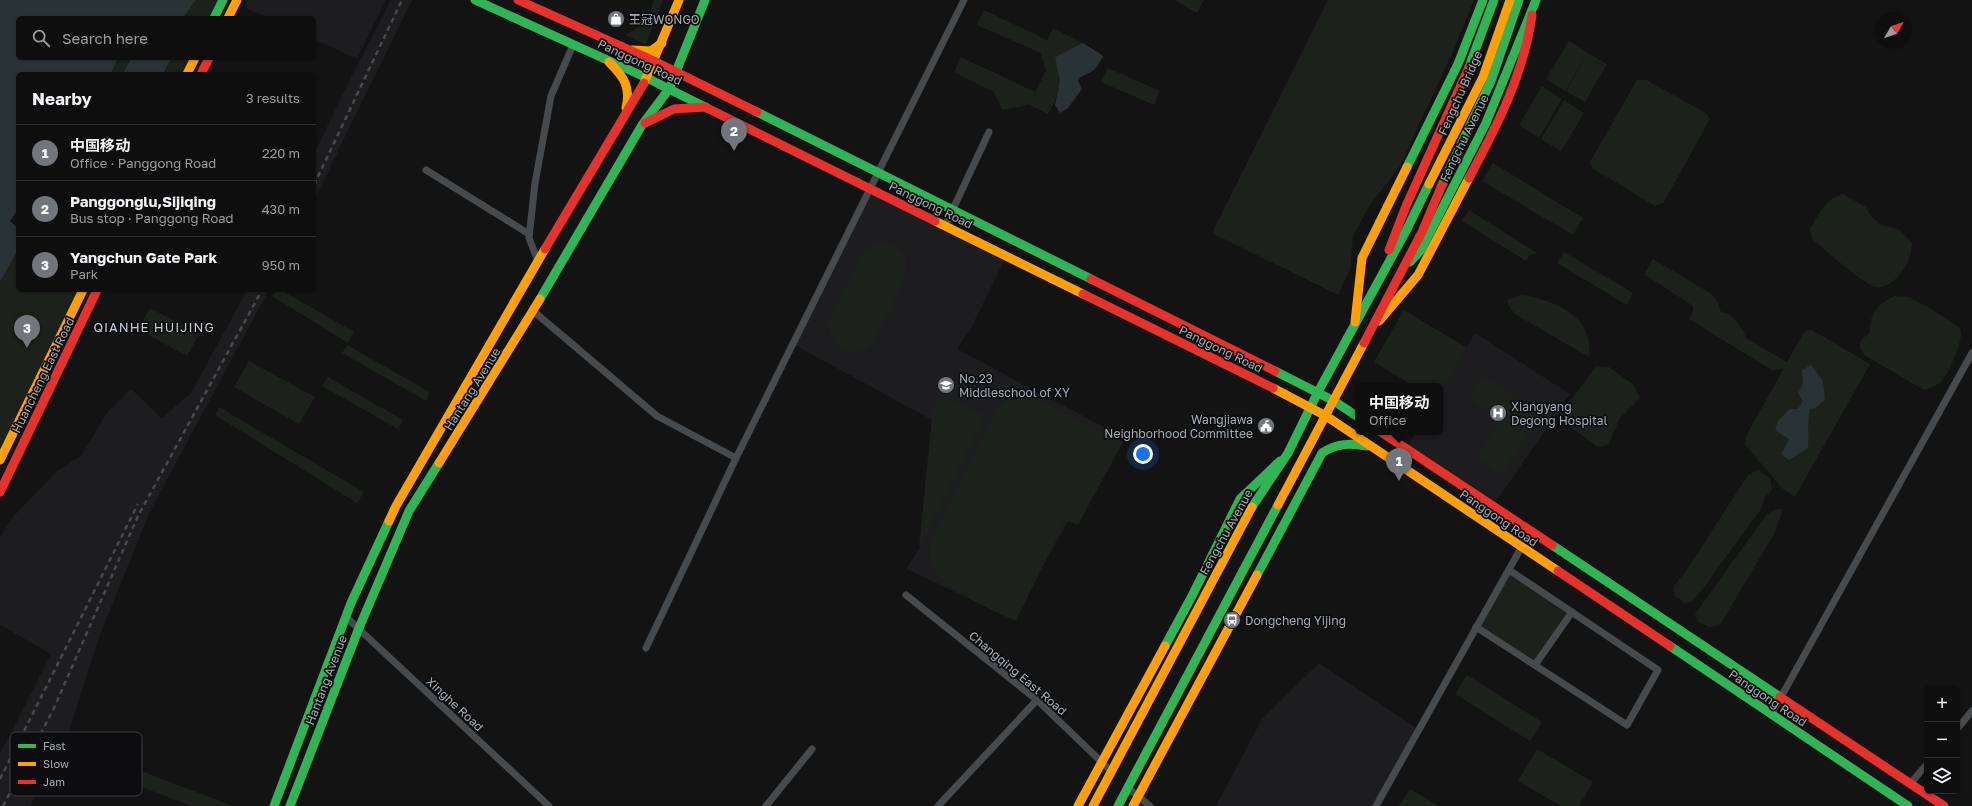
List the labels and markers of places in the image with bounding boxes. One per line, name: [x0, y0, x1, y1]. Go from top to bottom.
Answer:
shop icon: 王冠WONGO: [606, 9, 626, 29]
place label: 王冠WONGO: [629, 12, 700, 27]
pin: 2: [721, 118, 747, 151]
pin: 3: [14, 315, 40, 348]
place label: No.23 Middleschool of XY: [959, 371, 1070, 400]
school or university icon: No.23 Middleschool of XY: [936, 375, 956, 395]
place label: Xiangyang Degong Hospital: [1511, 399, 1608, 428]
hospital icon: Xiangyang Degong Hospital: [1488, 403, 1508, 423]
place label: Wangjiawa Neighborhood Committee: [1104, 412, 1253, 441]
public building icon: Wangjiawa Neighborhood Committee: [1256, 416, 1276, 436]
pin: 1: [1386, 448, 1412, 481]
bus stop icon: Dongcheng Yijing: [1222, 610, 1242, 630]
place label: Dongcheng Yijing: [1245, 613, 1346, 628]

